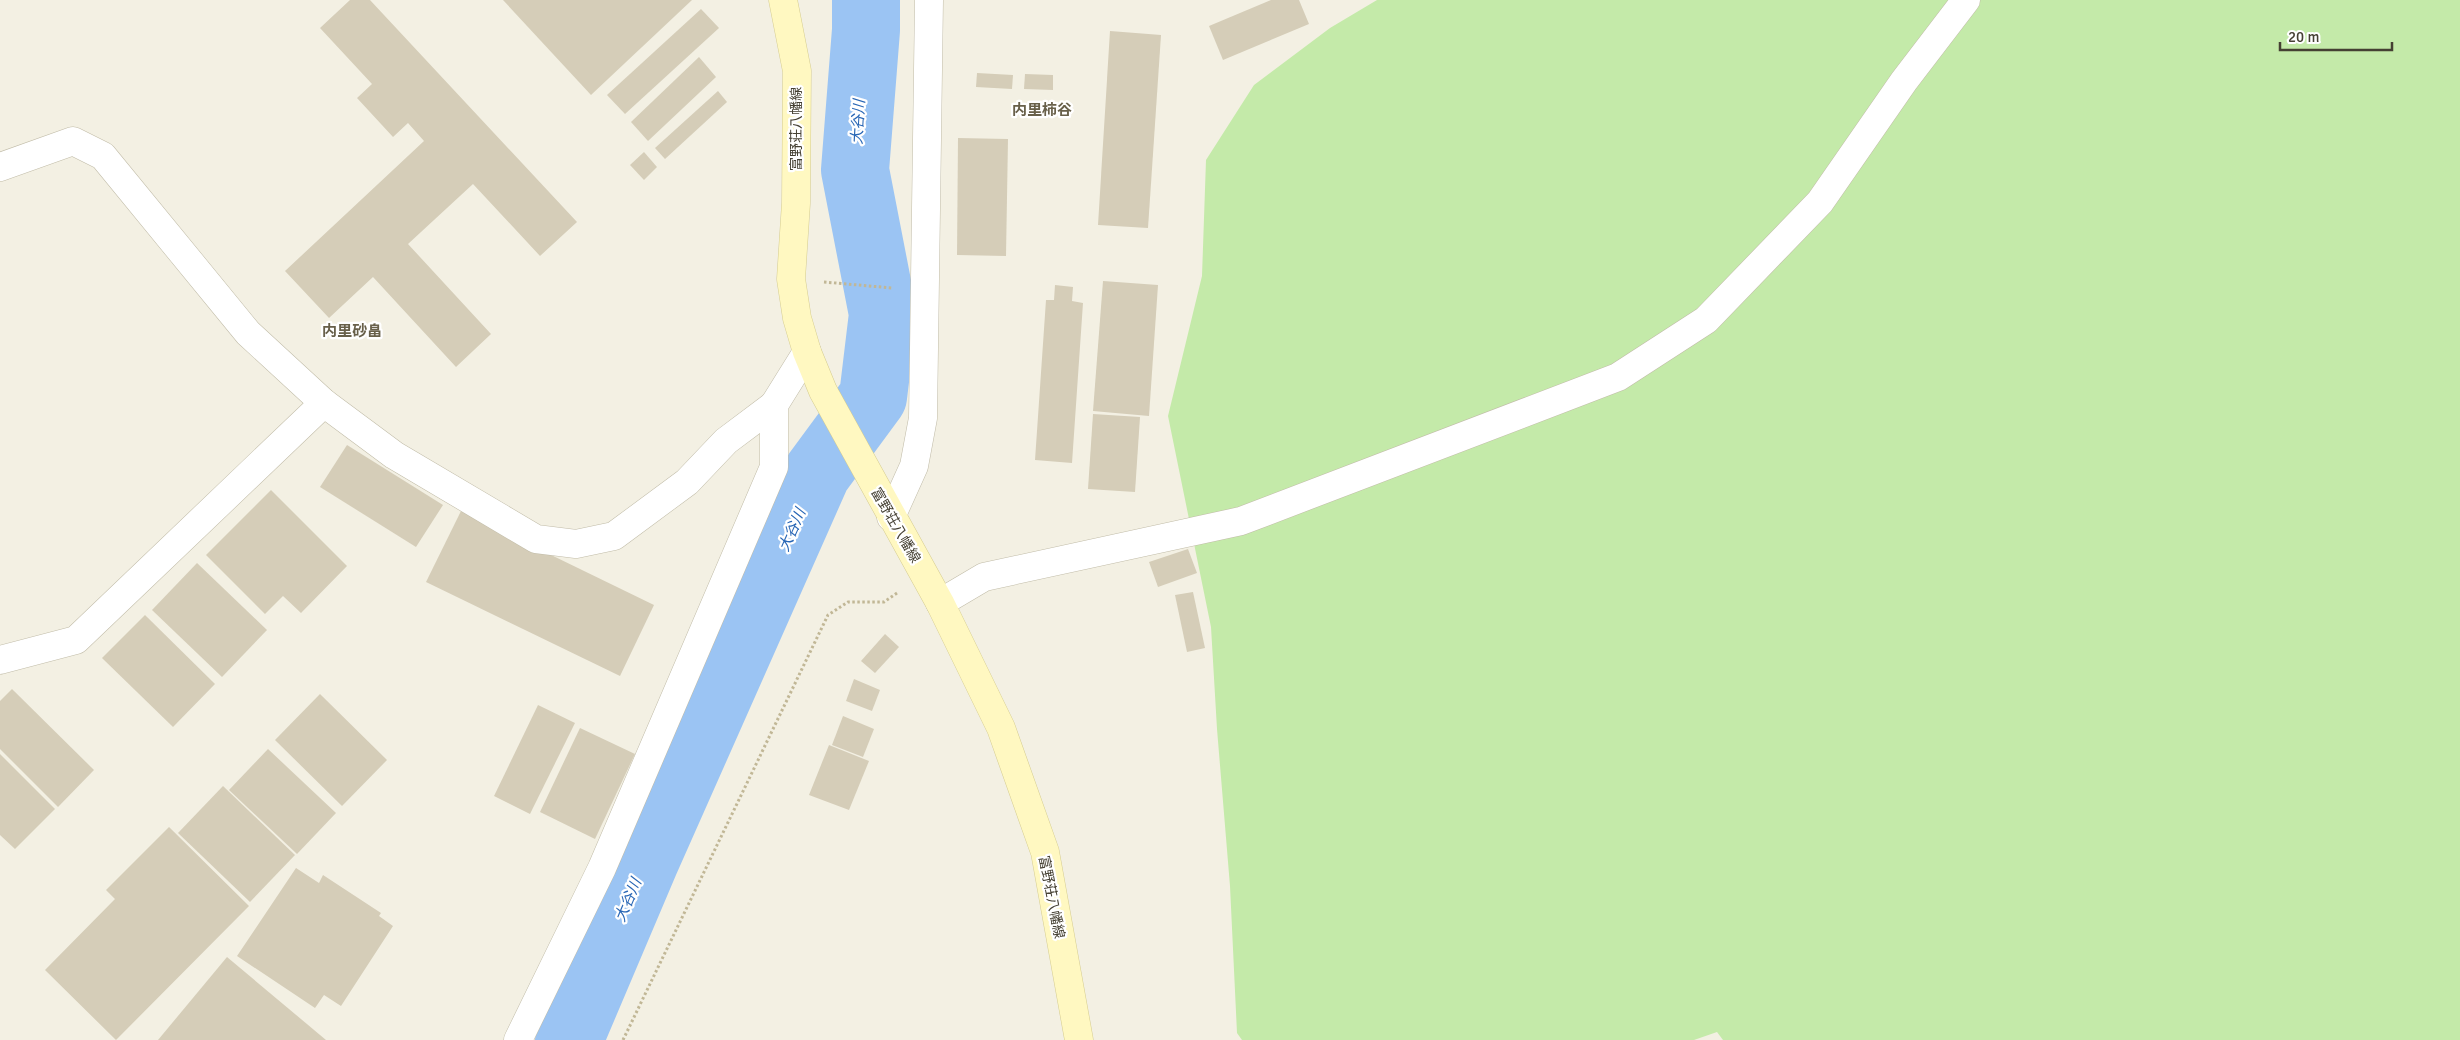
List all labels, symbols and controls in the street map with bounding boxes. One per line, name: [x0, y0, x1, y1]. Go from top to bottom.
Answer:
scale bar: [2280, 20, 2392, 52]
text: 20 m: [2288, 28, 2319, 46]
street label: 富野荘八幡線: [788, 87, 805, 171]
water label: 大谷川: [848, 97, 868, 145]
district label: 内里柿谷: [1012, 101, 1072, 119]
district label: 内里砂畠: [322, 322, 382, 340]
street label: 富野荘八幡線: [867, 485, 924, 566]
water label: 大谷川: [775, 504, 810, 554]
street label: 富野荘八幡線: [1035, 854, 1068, 940]
water label: 大谷川: [611, 874, 646, 924]

